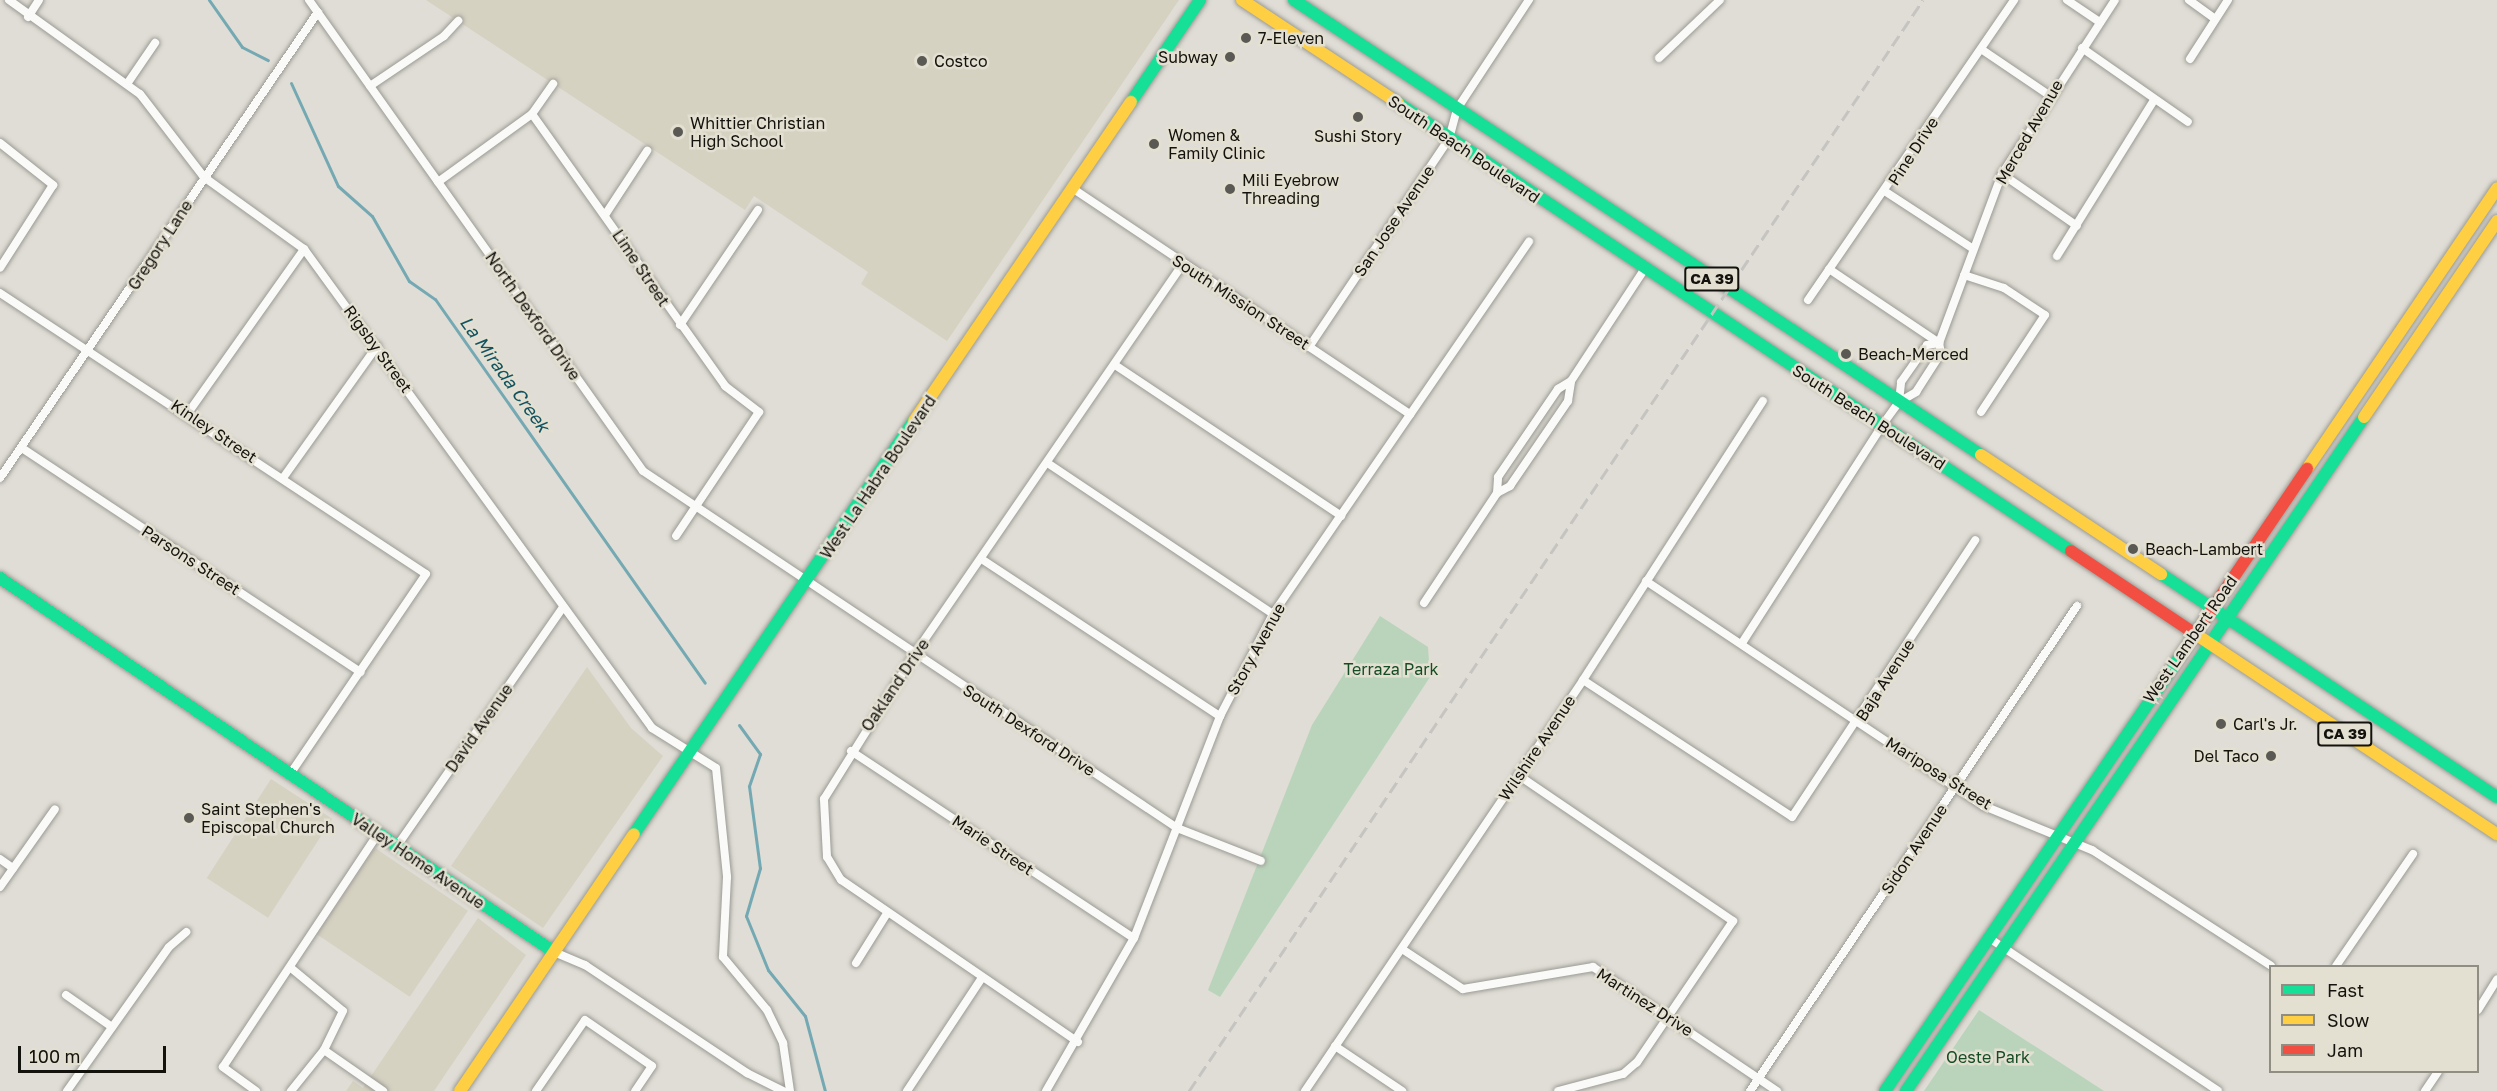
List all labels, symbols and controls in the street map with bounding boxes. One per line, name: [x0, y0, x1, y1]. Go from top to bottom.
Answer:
place label: 7-Eleven: [1258, 28, 1324, 48]
marker: 7-Eleven: [1239, 31, 1253, 45]
place label: Subway: [1158, 47, 1218, 67]
marker: Subway: [1223, 50, 1237, 64]
place label: Costco: [934, 51, 988, 71]
marker: Costco: [915, 54, 929, 68]
street label: Merced Avenue: [1991, 76, 2067, 188]
street label: South Beach Boulevard: [1385, 91, 1543, 207]
marker: Sushi Story: [1351, 110, 1365, 124]
place label: Whittier Christian High School: [690, 113, 825, 151]
street label: Pine Drive: [1884, 113, 1942, 189]
marker: Whittier Christian High School: [671, 125, 685, 139]
place label: Women & Family Clinic: [1168, 125, 1266, 163]
place label: Sushi Story: [1314, 126, 1402, 146]
marker: Women & Family Clinic: [1145, 135, 1163, 153]
street label: San Jose Avenue: [1350, 162, 1438, 280]
place label: Mili Eyebrow Threading: [1242, 170, 1339, 208]
marker: Mili Eyebrow Threading: [1223, 182, 1237, 196]
street label: Gregory Lane: [124, 196, 196, 294]
street label: Lime Street: [608, 226, 674, 310]
street label: North Dexford Drive: [481, 248, 585, 384]
street label: South Mission Street: [1169, 250, 1313, 354]
road number: CA 39: [1684, 267, 1740, 291]
street label: Rigsby Street: [340, 302, 416, 396]
water label: La Mirada Creek: [456, 312, 554, 436]
place label: Beach-Merced: [1858, 344, 1969, 364]
marker: Beach-Merced: [1839, 347, 1853, 361]
street label: South Beach Boulevard: [1789, 360, 1949, 474]
street label: West La Habra Boulevard: [816, 392, 940, 562]
street label: Kinley Street: [167, 395, 261, 467]
street label: Parsons Street: [138, 521, 244, 599]
place label: Beach-Lambert: [2145, 539, 2263, 559]
marker: Beach-Lambert: [2126, 542, 2140, 556]
street label: West Lambert Road: [2139, 572, 2241, 706]
street label: Story Avenue: [1223, 600, 1289, 698]
street label: Oakland Drive: [857, 635, 933, 735]
street label: Baja Avenue: [1851, 636, 1919, 724]
park label: Terraza Park: [1344, 659, 1438, 679]
street label: David Avenue: [441, 680, 517, 776]
street label: South Dexford Drive: [959, 680, 1099, 780]
street label: Wilshire Avenue: [1495, 692, 1579, 804]
place label: Carl's Jr.: [2233, 714, 2298, 734]
marker: Carl's Jr.: [2214, 717, 2228, 731]
road number: CA 39: [2316, 722, 2374, 746]
street label: Mariposa Street: [1882, 733, 1996, 813]
place label: Del Taco: [2194, 746, 2259, 766]
marker: Del Taco: [2264, 749, 2278, 763]
place label: Saint Stephen's Episcopal Church: [201, 799, 335, 837]
street label: Sidon Avenue: [1877, 800, 1951, 898]
street label: Valley Home Avenue: [348, 809, 488, 913]
marker: Saint Stephen's Episcopal Church: [182, 811, 196, 825]
street label: Marie Street: [949, 811, 1037, 879]
street label: Martinez Drive: [1593, 964, 1697, 1040]
legend: [2269, 965, 2479, 1073]
text: Fast: [2327, 979, 2364, 1001]
text: Slow: [2327, 1009, 2369, 1031]
scale bar: [21, 1034, 170, 1072]
text: Jam: [2327, 1039, 2363, 1061]
text: 100 m: [29, 1045, 80, 1067]
park label: Oeste Park: [1946, 1047, 2030, 1067]

